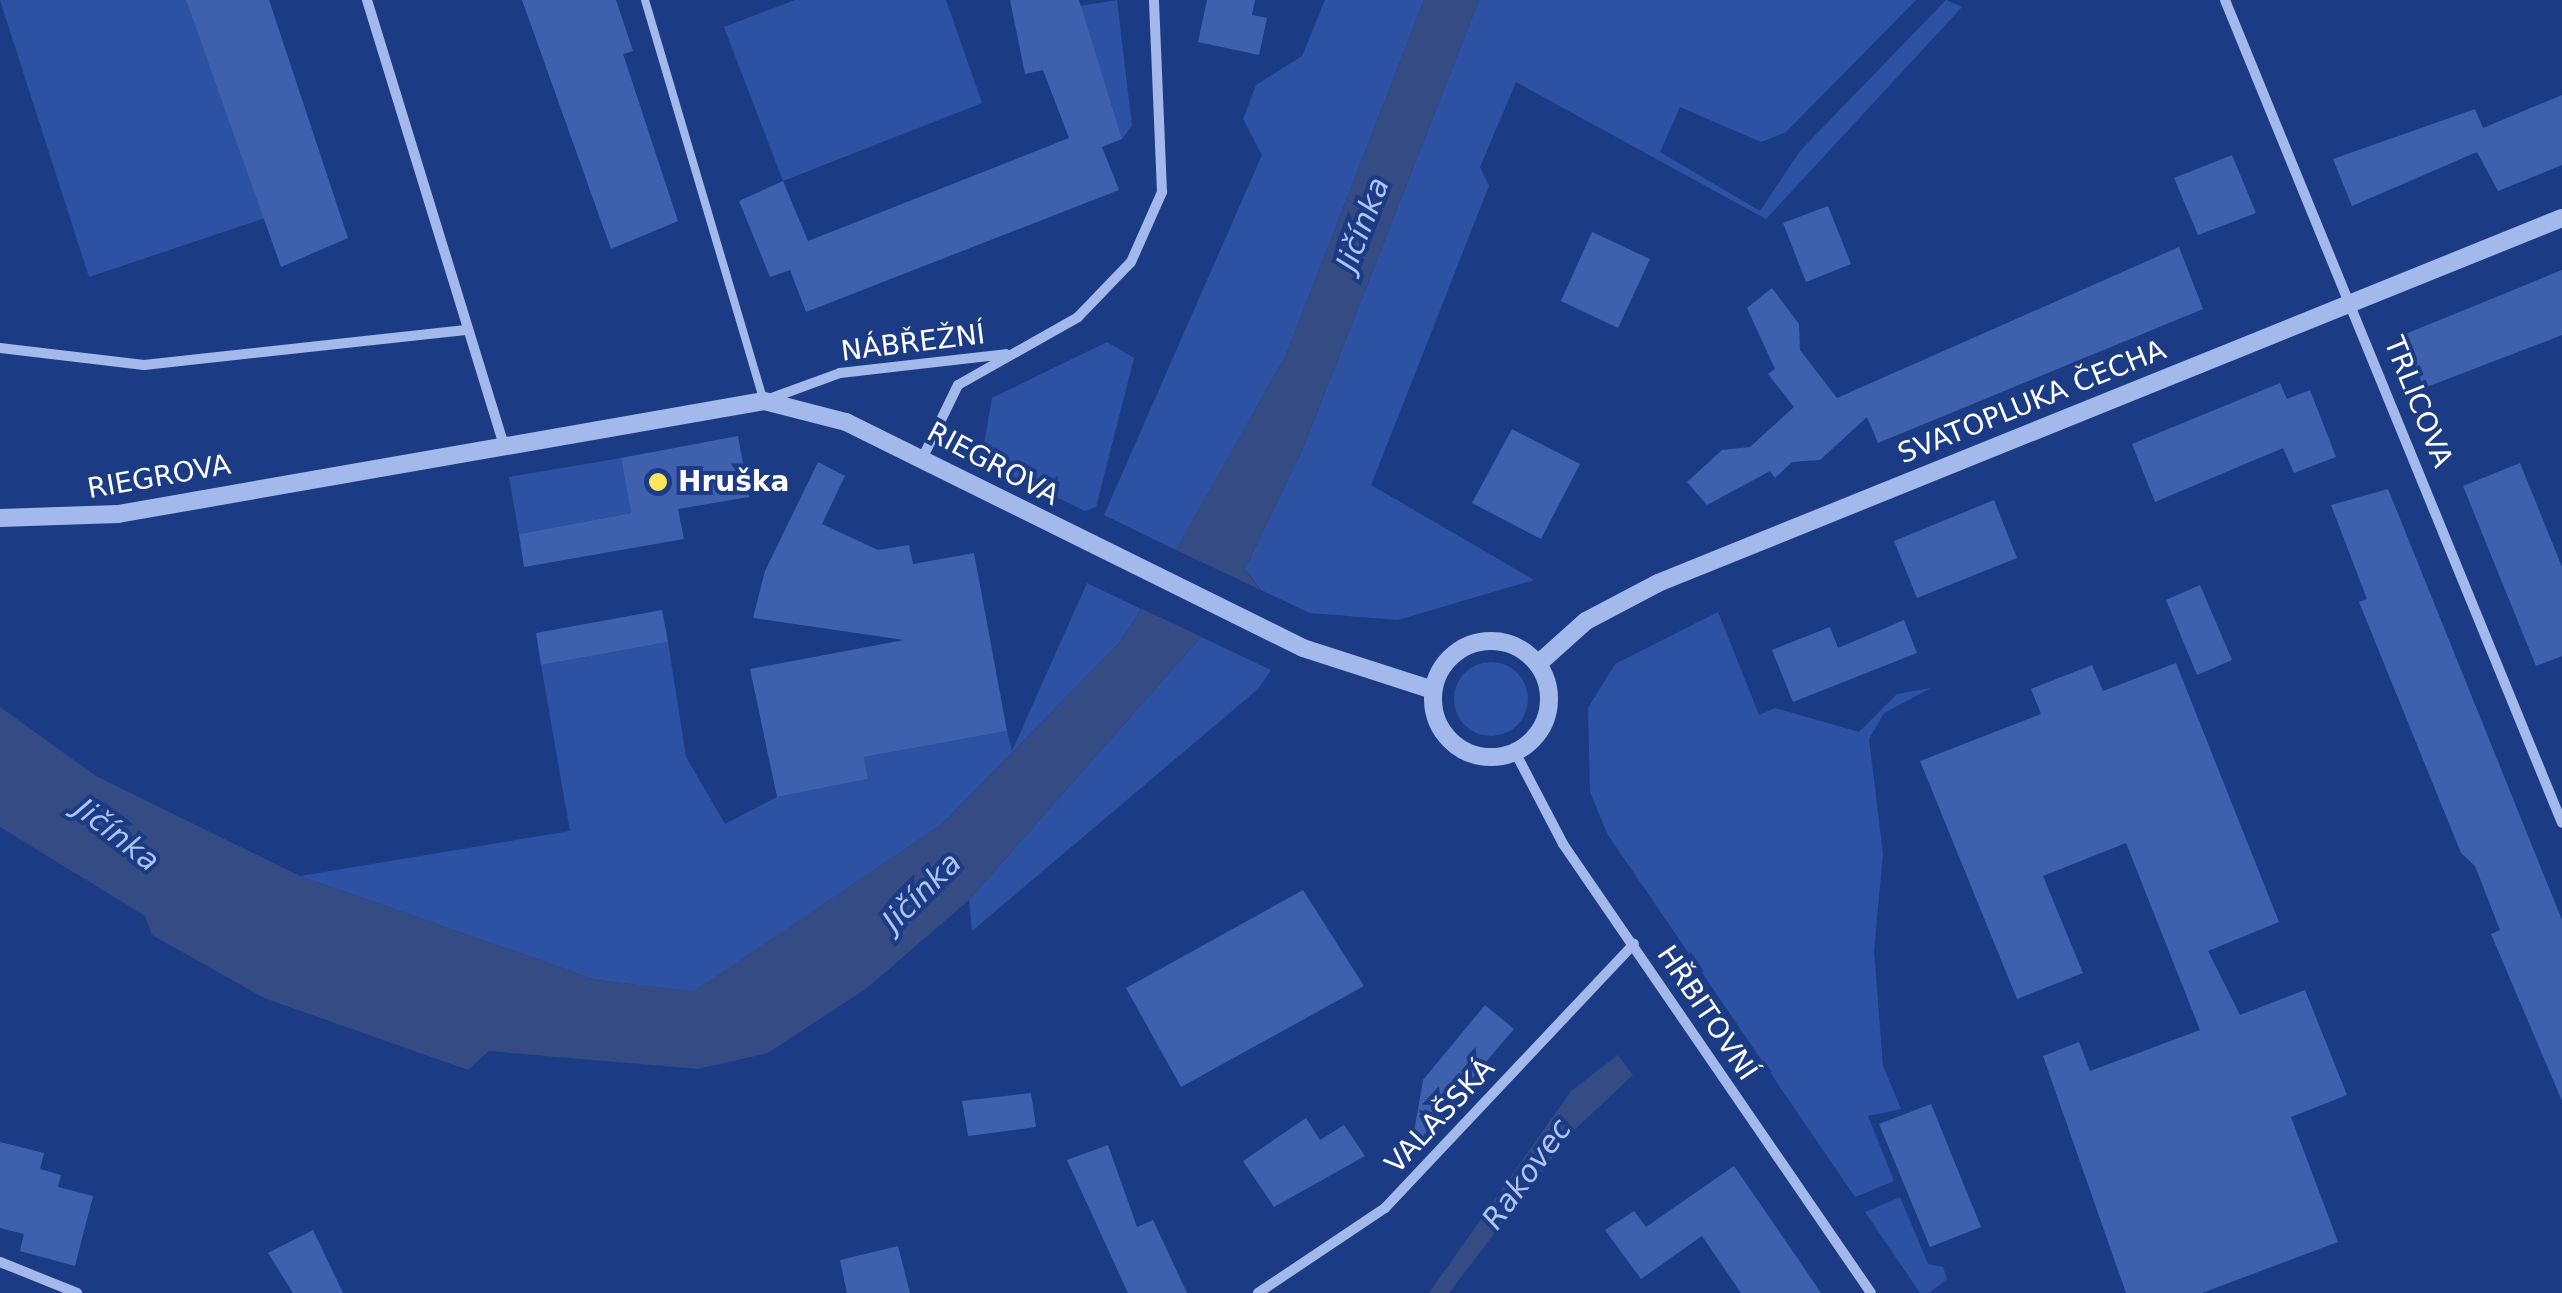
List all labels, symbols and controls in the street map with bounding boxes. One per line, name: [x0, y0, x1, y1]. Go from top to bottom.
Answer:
water label: Jičínka: [1329, 172, 1397, 276]
street label: NÁBŘEŽNÍ: [839, 317, 987, 369]
street label: TRLICOVA: [2377, 332, 2459, 472]
street label: SVATOPLUKA ČECHA: [1893, 333, 2171, 471]
street label: RIEGROVA: [921, 415, 1065, 513]
street label: RIEGROVA: [85, 448, 233, 506]
place label: Hruška: [678, 465, 789, 499]
marker: Hruška: [647, 471, 669, 493]
water label: Jičínka: [68, 791, 166, 879]
water label: Jičínka: [875, 845, 969, 939]
street label: HŘBITOVNÍ: [1650, 939, 1764, 1087]
street label: VALAŠSKÁ: [1378, 1052, 1502, 1180]
water label: Rakovec: [1475, 1112, 1579, 1236]

